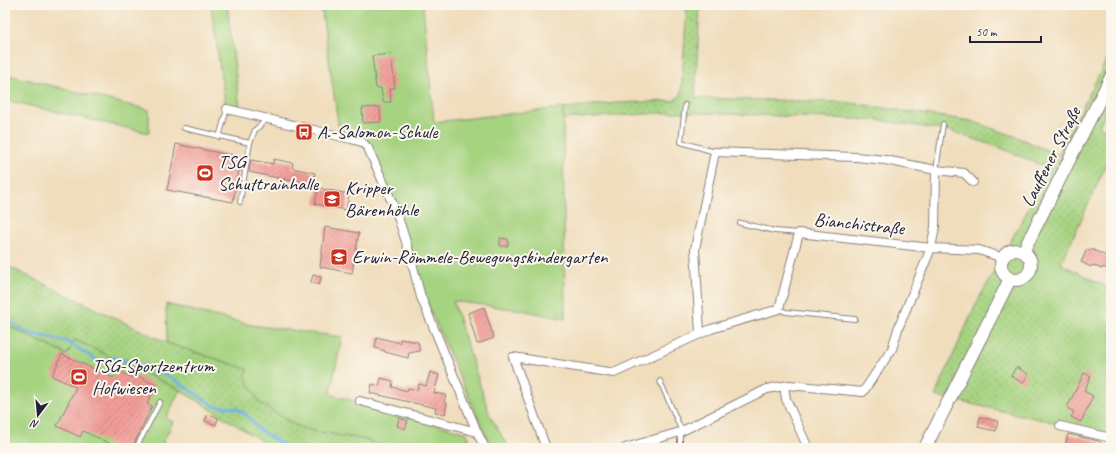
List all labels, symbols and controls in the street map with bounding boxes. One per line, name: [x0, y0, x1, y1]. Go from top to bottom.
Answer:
scale bar: [970, 18, 1041, 44]
text: 50 m: [976, 24, 998, 40]
street label: Lauffener Straße: [1016, 101, 1087, 211]
place label: A.-Salomon-Schule: [317, 120, 439, 144]
bus stop icon: A.-Salomon-Schule: [294, 122, 314, 142]
place label: TSG Schuttrainhalle: [218, 150, 320, 196]
sports icon: TSG Schuttrainhalle: [195, 163, 215, 183]
place label: Kripper Bärenhöhle: [345, 176, 420, 222]
school or university icon: Kripper Bärenhöhle: [322, 189, 342, 209]
street label: Bianchistraße: [813, 207, 907, 241]
place label: Erwin-Römmele-Bewegungskindergarten: [352, 245, 608, 269]
school or university icon: Erwin-Römmele-Bewegungskindergarten: [329, 247, 349, 267]
place label: TSG-Sportzentrum Hofwiesen: [92, 354, 216, 400]
sports icon: TSG-Sportzentrum Hofwiesen: [69, 367, 89, 387]
north arrow: [18, 395, 58, 435]
text: N: [28, 416, 40, 432]

